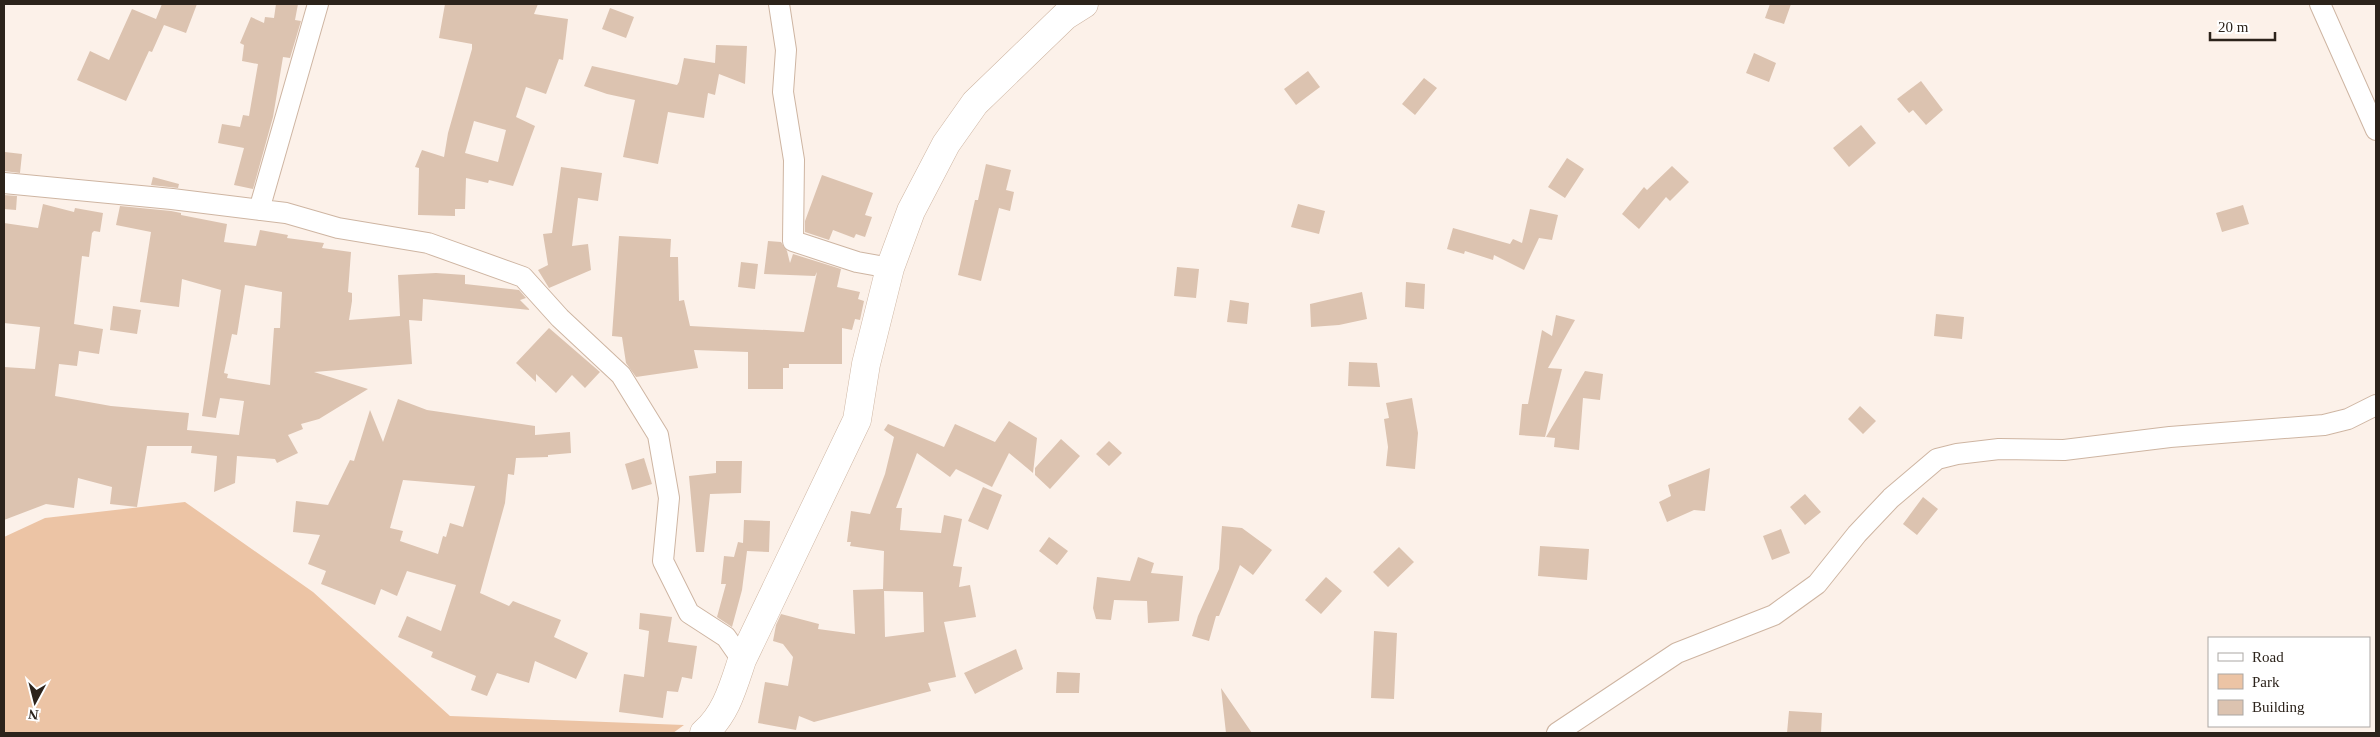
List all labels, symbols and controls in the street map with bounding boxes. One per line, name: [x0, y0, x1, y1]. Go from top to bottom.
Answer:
scale bar: [2210, 10, 2275, 42]
text: 20 m: [2218, 19, 2249, 35]
legend: [2208, 637, 2370, 727]
text: Road: [2252, 649, 2284, 665]
text: Park: [2252, 674, 2280, 690]
north arrow: [10, 677, 60, 727]
text: Building: [2252, 699, 2305, 715]
text: N: [28, 706, 39, 722]

